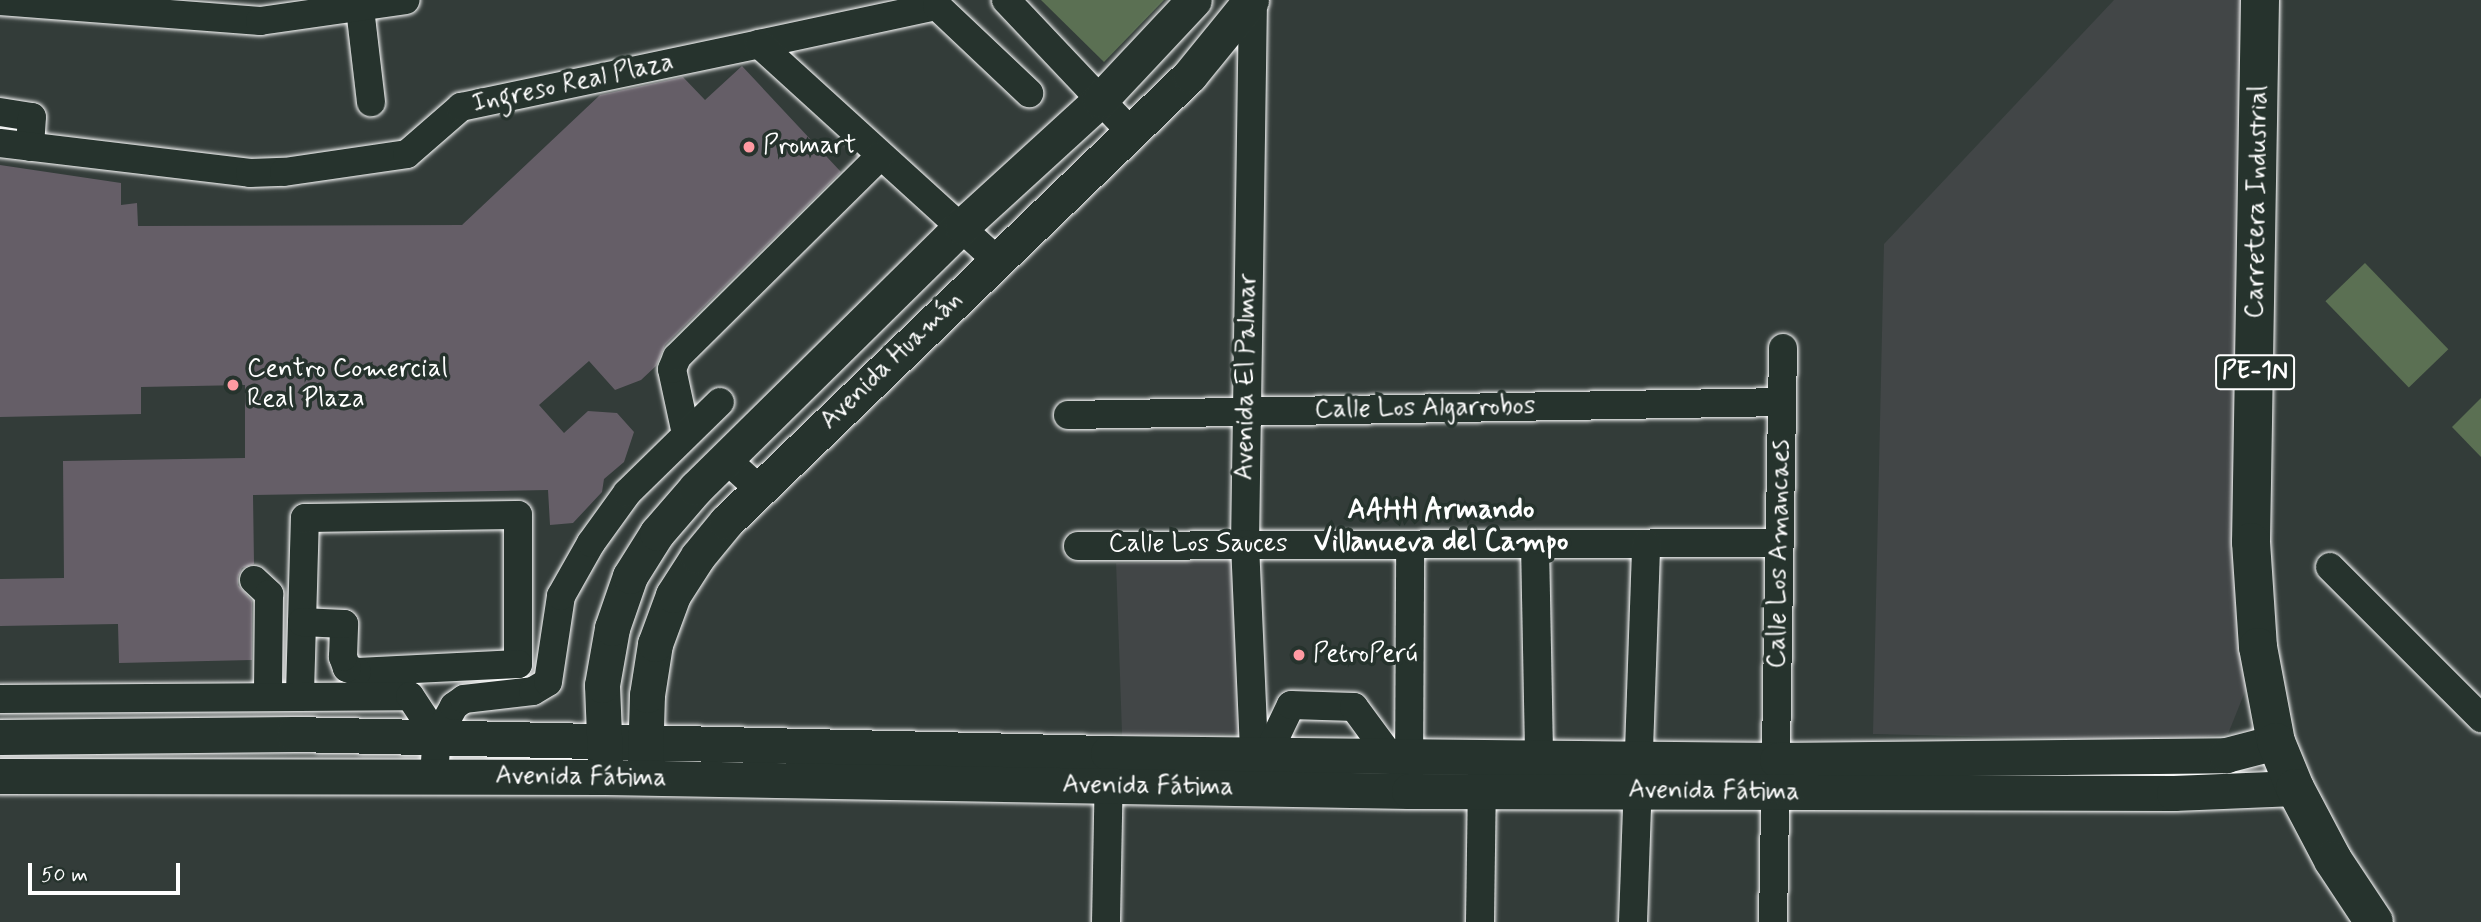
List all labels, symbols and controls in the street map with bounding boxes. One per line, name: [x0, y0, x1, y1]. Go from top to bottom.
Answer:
street label: Ingreso Real Plaza: [469, 47, 677, 121]
street label: Carretera Industrial: [2240, 88, 2276, 316]
place label: Promart: [763, 131, 856, 163]
marker: Promart: [741, 139, 757, 155]
street label: Avenida El Palmar: [1230, 272, 1264, 482]
street label: Avenida Huamán: [814, 285, 970, 437]
road number: PE-1N: [2215, 352, 2295, 393]
place label: Centro Comercial Real Plaza: [247, 354, 448, 416]
marker: Centro Comercial Real Plaza: [225, 377, 241, 393]
street label: Calle Los Algarrobos: [1312, 391, 1538, 427]
street label: Calle Los Amancaes: [1762, 442, 1798, 666]
district label: AAHH Armando Villanueva del Campo: [1314, 494, 1568, 560]
street label: Calle Los Sauces: [1108, 529, 1288, 561]
place label: PetroPerú: [1313, 639, 1418, 671]
marker: PetroPerú: [1291, 647, 1307, 663]
street label: Avenida Fátima: [495, 761, 667, 795]
street label: Avenida Fátima: [1062, 770, 1234, 804]
street label: Avenida Fátima: [1628, 775, 1800, 809]
scale bar: [32, 848, 184, 892]
text: 50 m: [41, 861, 88, 889]

